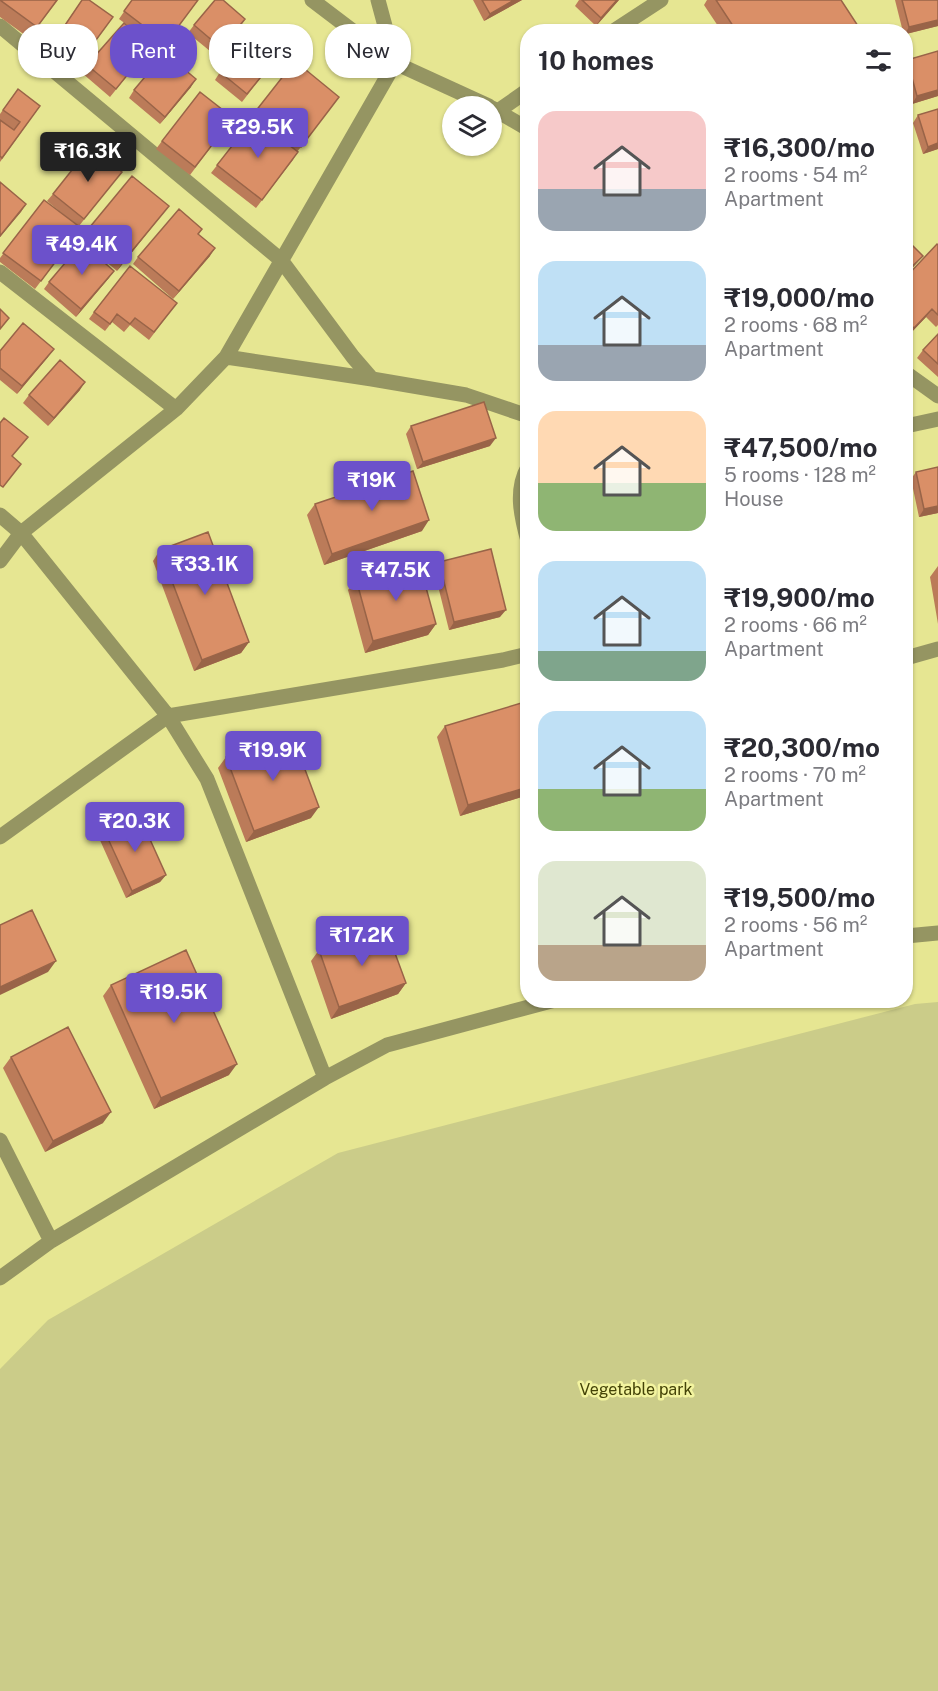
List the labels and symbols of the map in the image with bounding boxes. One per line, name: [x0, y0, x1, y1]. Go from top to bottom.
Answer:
pin: ₹29.5K: [209, 108, 307, 159]
pin: ₹16.3K: [39, 132, 137, 183]
pin: ₹49.4K: [33, 225, 131, 276]
pin: ₹19K: [336, 461, 408, 512]
pin: ₹33.1K: [156, 545, 254, 596]
pin: ₹47.5K: [347, 551, 445, 602]
pin: ₹19.9K: [224, 731, 322, 782]
pin: ₹20.3K: [86, 802, 184, 853]
pin: ₹17.2K: [313, 916, 411, 967]
pin: ₹19.5K: [125, 973, 223, 1024]
park label: Vegetable park: [580, 1380, 692, 1399]

